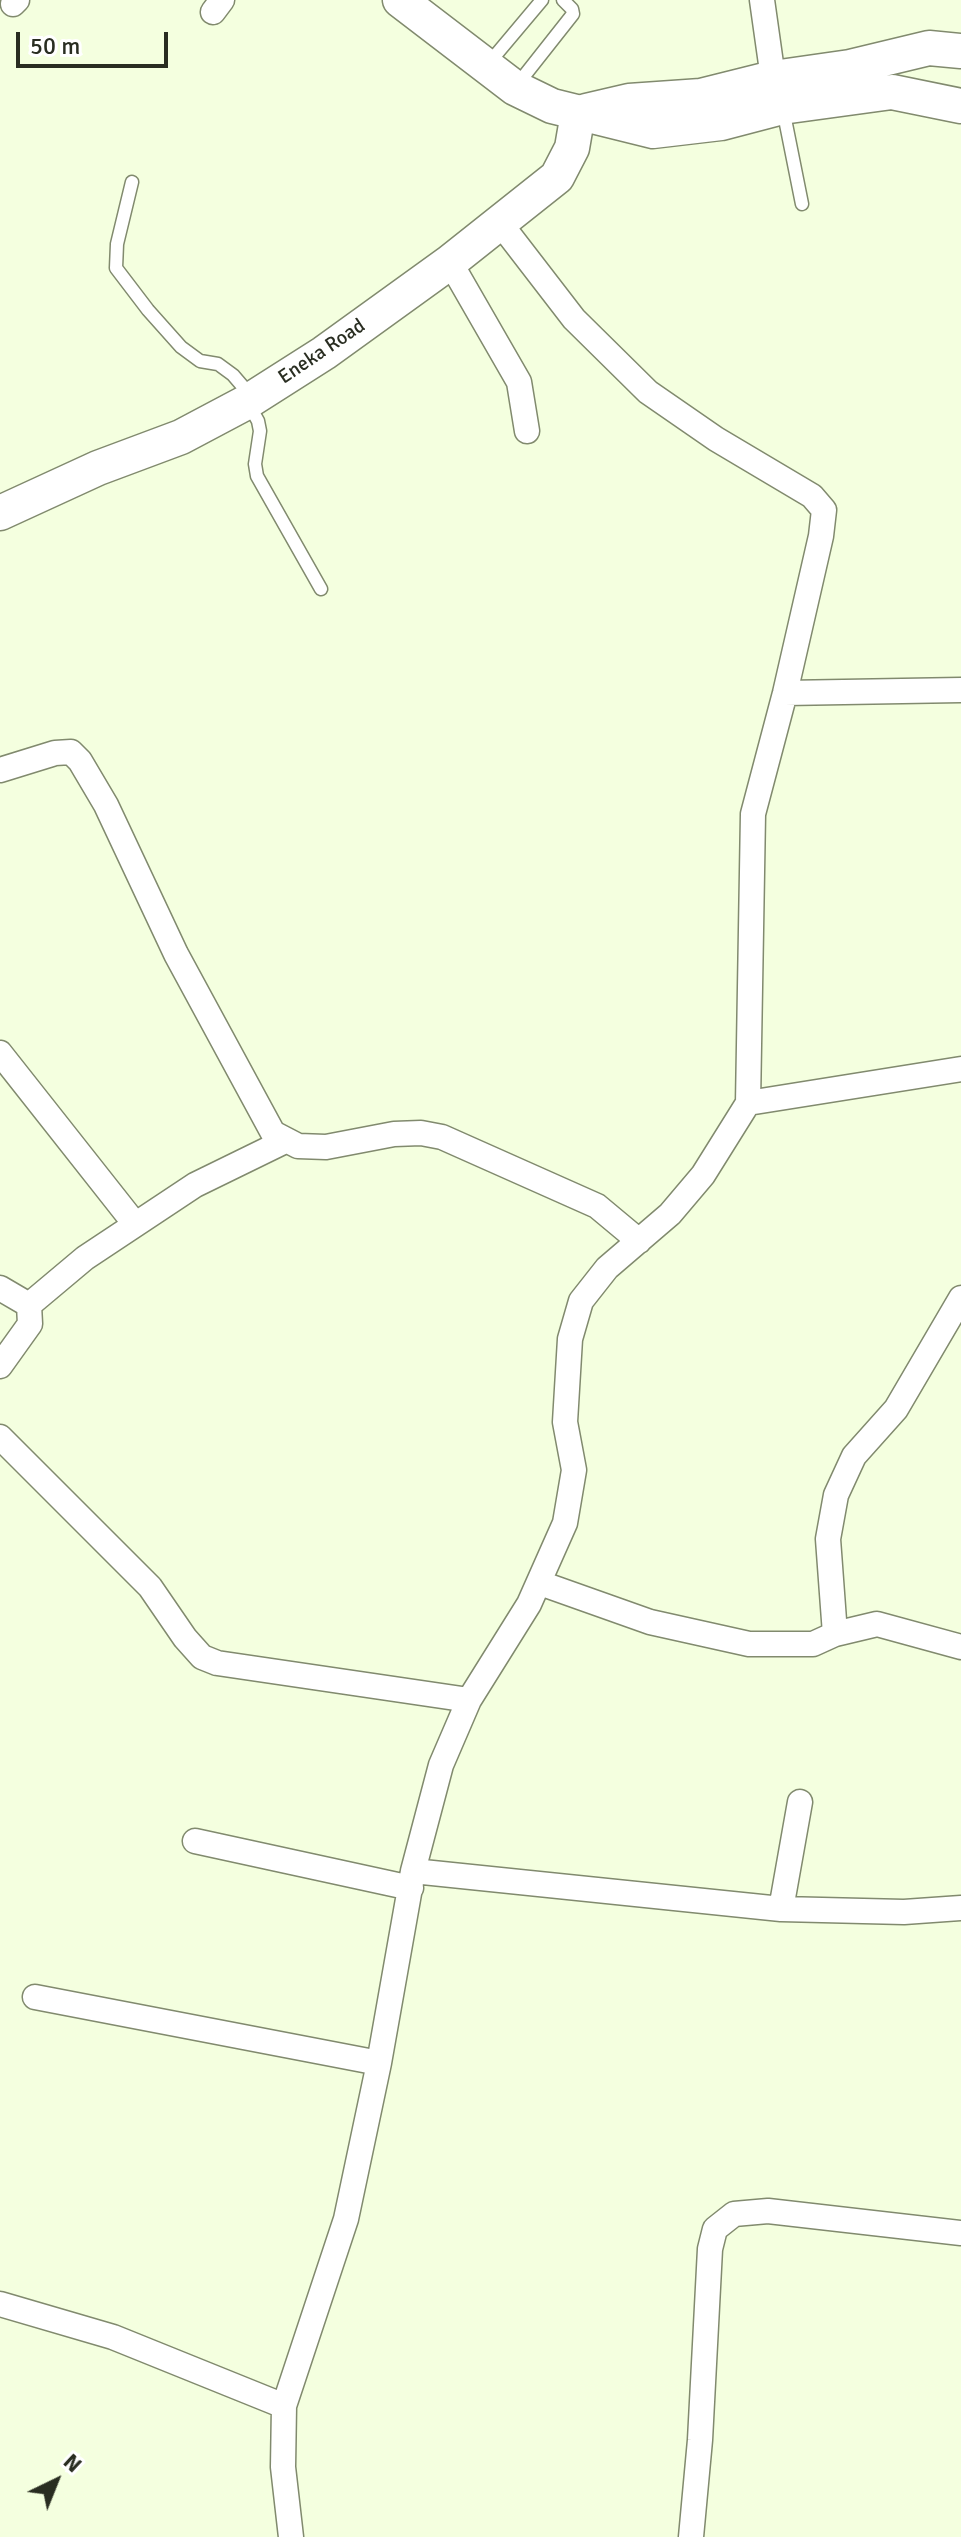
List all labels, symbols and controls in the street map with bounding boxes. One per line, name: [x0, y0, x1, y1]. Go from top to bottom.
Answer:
scale bar: [20, 16, 172, 66]
text: 50 m: [30, 31, 80, 61]
street label: Eneka Road: [274, 314, 370, 390]
north arrow: [16, 2441, 96, 2521]
text: N: [58, 2448, 88, 2478]

